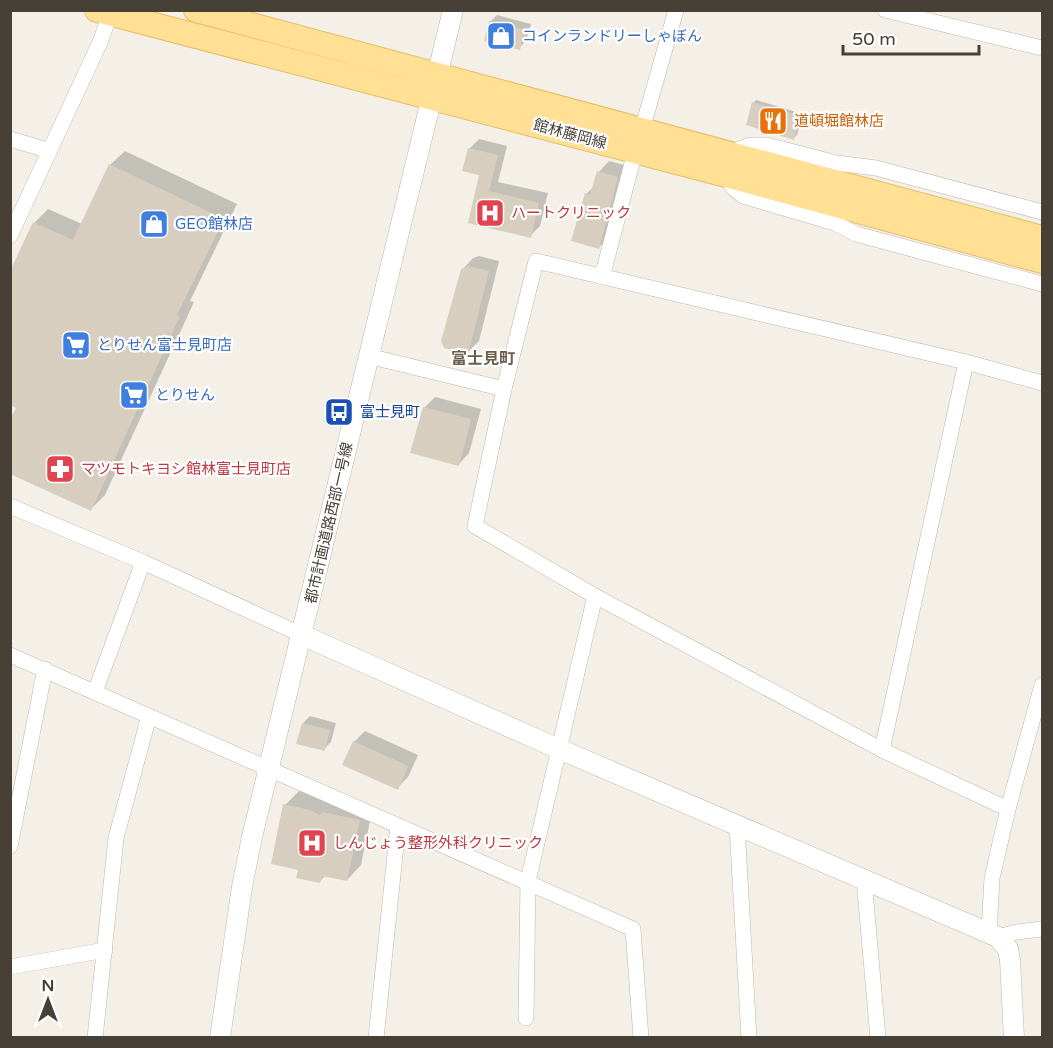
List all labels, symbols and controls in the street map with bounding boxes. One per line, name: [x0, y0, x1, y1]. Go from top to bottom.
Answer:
scale bar: [843, 18, 980, 56]
shop icon: コインランドリーしゃぼん: [485, 20, 517, 52]
place label: コインランドリーしゃぼん: [522, 27, 702, 45]
text: 50 m: [852, 28, 896, 50]
restaurant icon: 道頓堀館林店: [757, 105, 789, 137]
place label: 道頓堀館林店: [794, 112, 884, 130]
street label: 館林藤岡線: [531, 116, 609, 152]
hospital icon: ハートクリニック: [474, 197, 506, 229]
place label: ハートクリニック: [511, 204, 631, 222]
shop icon: GEO館林店: [138, 208, 170, 240]
place label: GEO館林店: [175, 215, 253, 233]
supermarket icon: とりせん富士見町店: [60, 329, 92, 361]
place label: とりせん富士見町店: [97, 336, 232, 354]
district label: 富士見町: [451, 349, 515, 369]
supermarket icon: とりせん: [118, 379, 150, 411]
place label: とりせん: [155, 386, 215, 404]
bus stop icon: 富士見町: [323, 396, 355, 428]
place label: 富士見町: [360, 403, 420, 421]
street label: 都市計画道路西部一号線: [302, 441, 356, 605]
pharmacy icon: マツモトキヨシ館林富士見町店: [44, 453, 76, 485]
place label: マツモトキヨシ館林富士見町店: [81, 460, 291, 478]
hospital icon: しんじょう整形外科クリニック: [296, 827, 328, 859]
place label: しんじょう整形外科クリニック: [333, 834, 543, 852]
north arrow: [18, 970, 78, 1030]
text: N: [42, 976, 54, 996]

